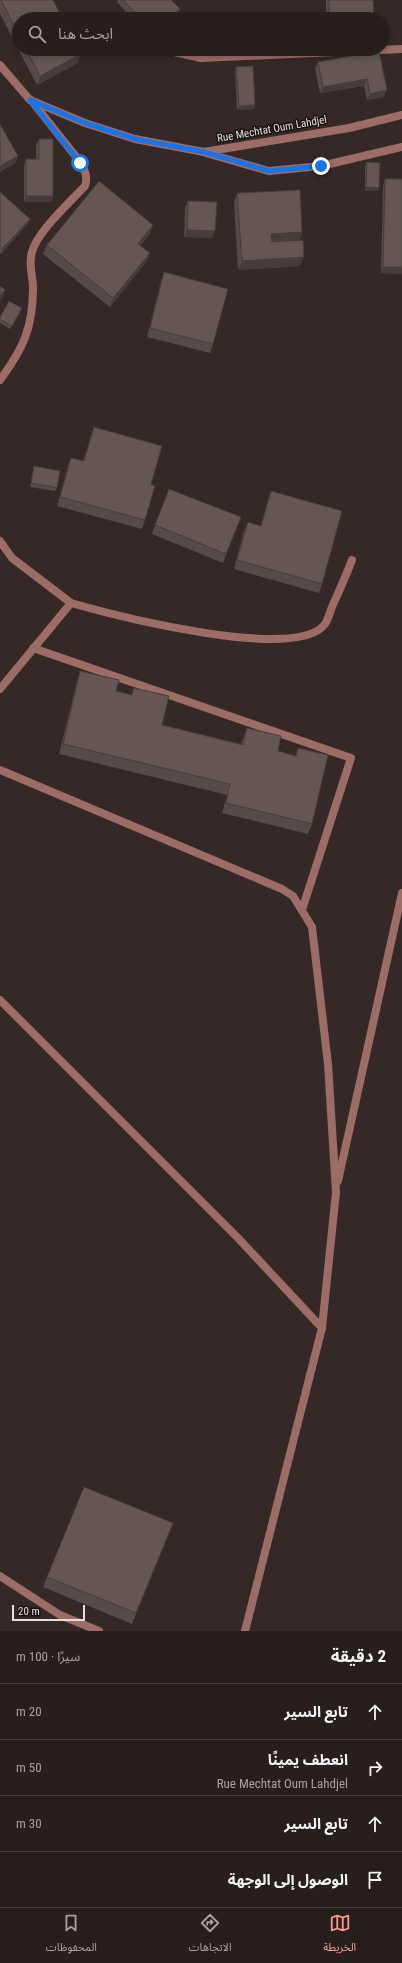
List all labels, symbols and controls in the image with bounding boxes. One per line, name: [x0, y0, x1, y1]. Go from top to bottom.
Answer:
search box: [12, 12, 390, 56]
icon: search: [26, 23, 48, 45]
text: ابحث هنا: [58, 25, 113, 43]
street label: Rue Mechtat Oum Lahdjel: [216, 113, 328, 145]
route start: [71, 154, 89, 172]
route end: [312, 157, 330, 175]
scale bar: [12, 1603, 85, 1622]
text: 20 m: [18, 1605, 40, 1618]
text: 2 دقيقة: [331, 1646, 386, 1666]
text: سيرًا · 100 m: [16, 1649, 80, 1664]
icon: ahead: [364, 1701, 386, 1723]
text: تابع السير: [284, 1703, 348, 1721]
text: 20 m: [16, 1704, 42, 1719]
text: انعطف يمينًا: [268, 1751, 348, 1769]
icon: right: [364, 1757, 386, 1779]
text: 50 m: [16, 1760, 42, 1775]
text: Rue Mechtat Oum Lahdjel: [217, 1776, 348, 1791]
icon: ahead: [364, 1813, 386, 1835]
text: تابع السير: [284, 1815, 348, 1833]
text: 30 m: [16, 1816, 42, 1831]
icon: arrive: [364, 1869, 386, 1891]
text: الوصول إلى الوجهة: [228, 1871, 348, 1889]
tab: المحفوظات: [46, 1912, 97, 1959]
tab: الاتجاهات: [189, 1912, 232, 1959]
tab: الخريطة: [323, 1912, 356, 1959]

